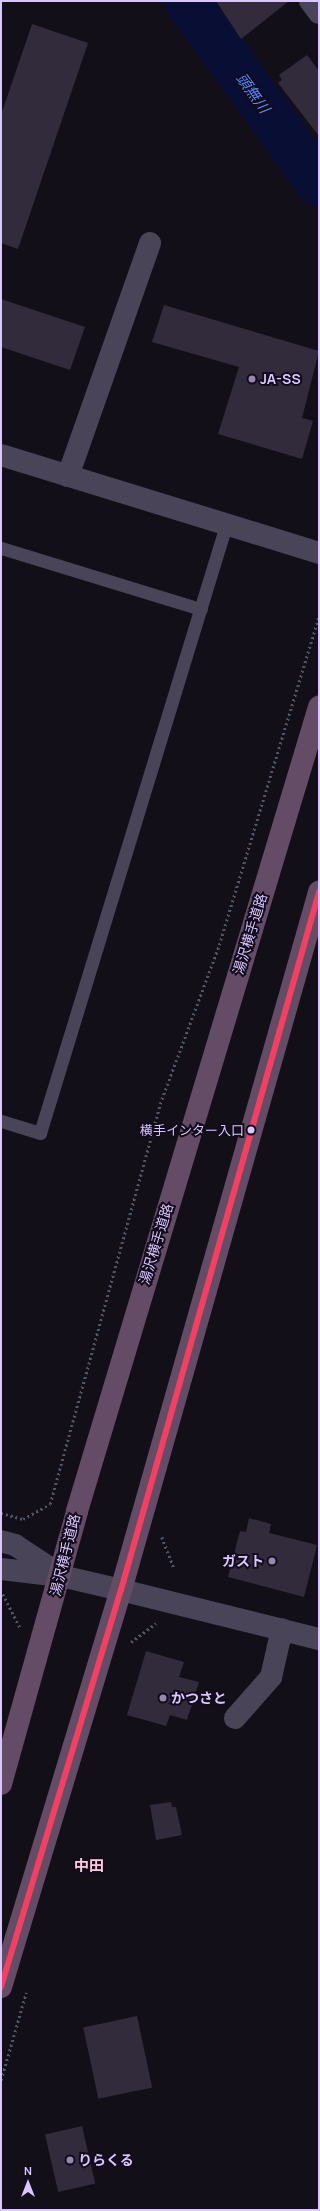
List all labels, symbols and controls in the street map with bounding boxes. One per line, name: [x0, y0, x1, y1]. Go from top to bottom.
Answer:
water label: 頭無川: [232, 70, 274, 116]
place label: JA-SS: [260, 371, 301, 387]
marker: JA-SS: [247, 374, 257, 384]
street label: 湯沢横手道路: [230, 891, 270, 977]
place label: 横手インター入口: [140, 1122, 244, 1138]
marker: 横手インター入口: [246, 1125, 256, 1135]
street label: 湯沢横手道路: [136, 1201, 176, 1287]
street label: 湯沢横手道路: [47, 1512, 83, 1598]
place label: ガスト: [222, 1553, 264, 1569]
marker: ガスト: [267, 1556, 277, 1566]
place label: かつさと: [171, 1690, 227, 1706]
marker: かつさと: [158, 1693, 168, 1703]
district label: 中田: [74, 1857, 104, 1875]
place label: りらくる: [78, 2152, 134, 2168]
marker: りらくる: [65, 2155, 75, 2165]
north arrow: [8, 2163, 48, 2203]
text: N: [24, 2163, 32, 2178]

